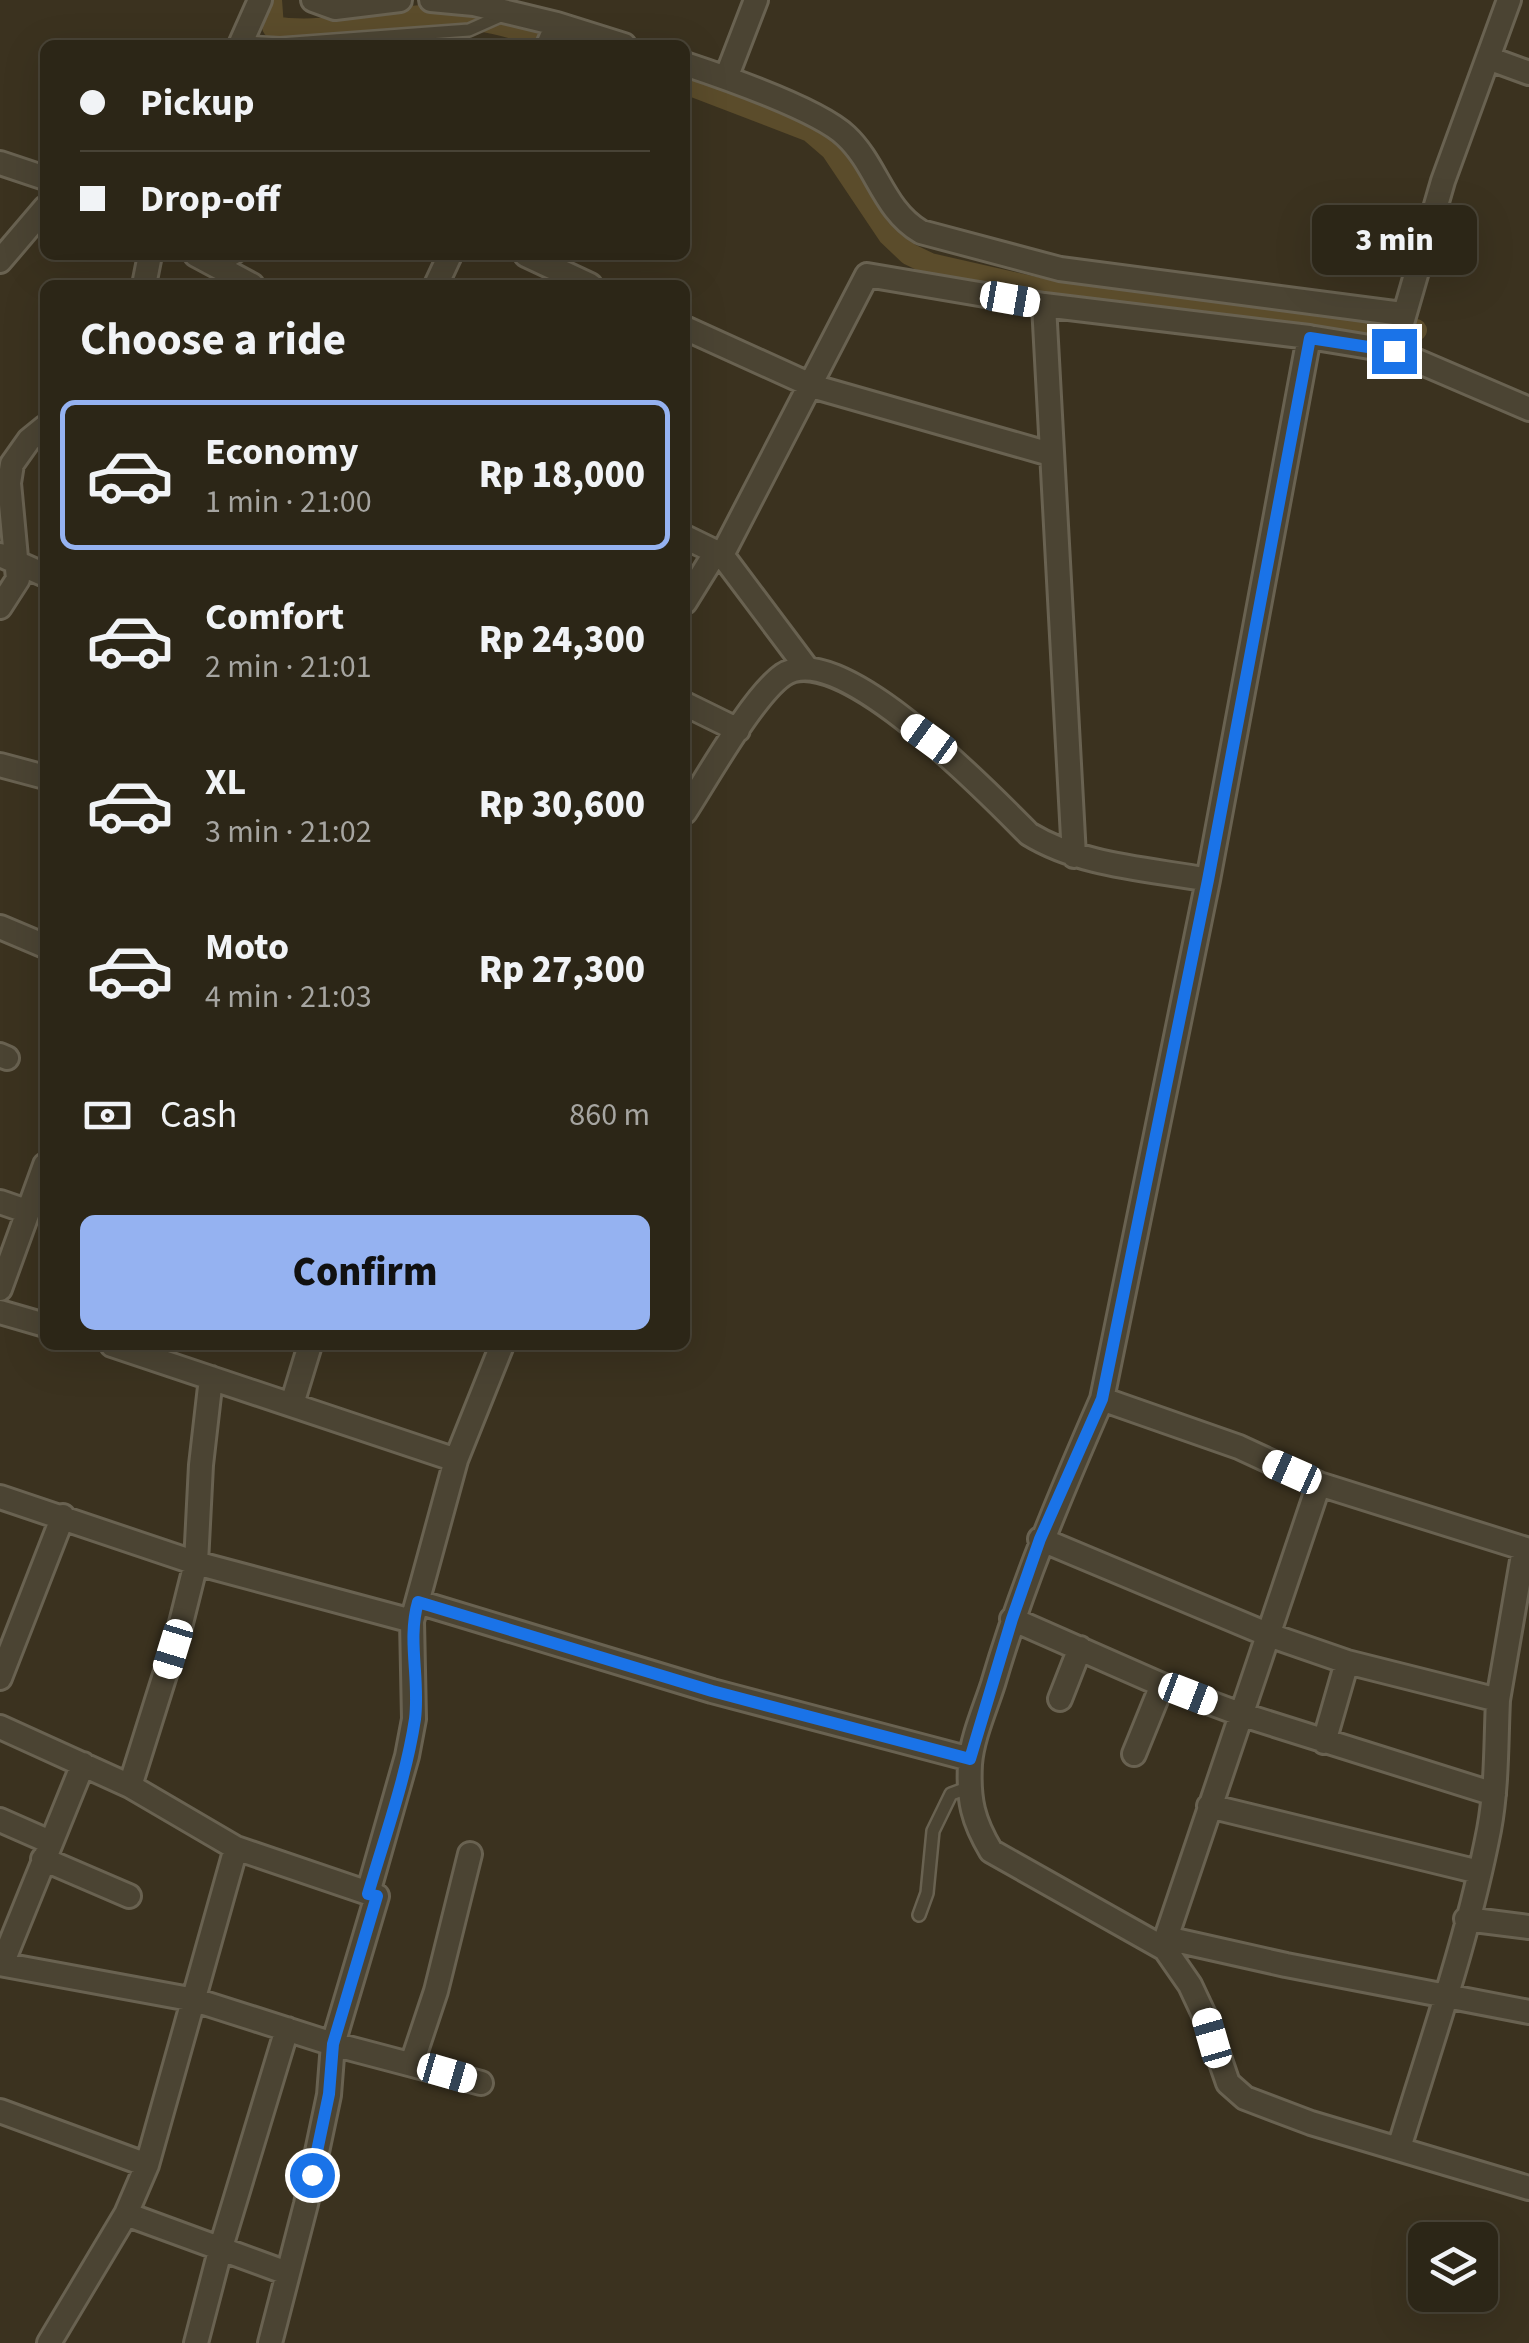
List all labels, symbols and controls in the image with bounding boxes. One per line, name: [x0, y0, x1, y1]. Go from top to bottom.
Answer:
text: Pickup: [140, 76, 254, 130]
text: Drop-off: [140, 172, 280, 226]
callout: 3 min: [1312, 206, 1476, 276]
text: 3 min: [1355, 217, 1434, 263]
car: [978, 279, 1042, 319]
text: Choose a ride: [80, 308, 346, 372]
route end: [1372, 329, 1417, 374]
text: Economy: [205, 425, 358, 479]
icon: car: [85, 430, 175, 520]
text: Rp 18,000: [479, 448, 645, 502]
text: 1 min · 21:00: [205, 479, 372, 525]
text: Comfort: [205, 590, 344, 644]
icon: car: [85, 595, 175, 685]
text: Rp 24,300: [479, 613, 645, 667]
text: 2 min · 21:01: [205, 644, 372, 690]
car: [896, 709, 962, 769]
text: XL: [205, 755, 246, 809]
icon: car: [85, 760, 175, 850]
text: Rp 30,600: [479, 778, 645, 832]
text: 3 min · 21:02: [205, 809, 372, 855]
text: Moto: [205, 920, 289, 974]
icon: car: [85, 925, 175, 1015]
text: Rp 27,300: [479, 943, 645, 997]
text: 4 min · 21:03: [205, 974, 372, 1020]
icon: cash: [80, 1088, 135, 1143]
text: Cash: [160, 1088, 237, 1142]
text: 860 m: [569, 1092, 650, 1138]
button: Confirm: [80, 1215, 650, 1330]
car: [1258, 1446, 1326, 1498]
car: [150, 1616, 196, 1682]
car: [1155, 1669, 1221, 1719]
car: [1189, 2005, 1235, 2071]
car: [414, 2050, 480, 2096]
route start: [290, 2153, 335, 2198]
map controls: [1408, 2222, 1498, 2312]
button: layers: [1408, 2222, 1498, 2312]

